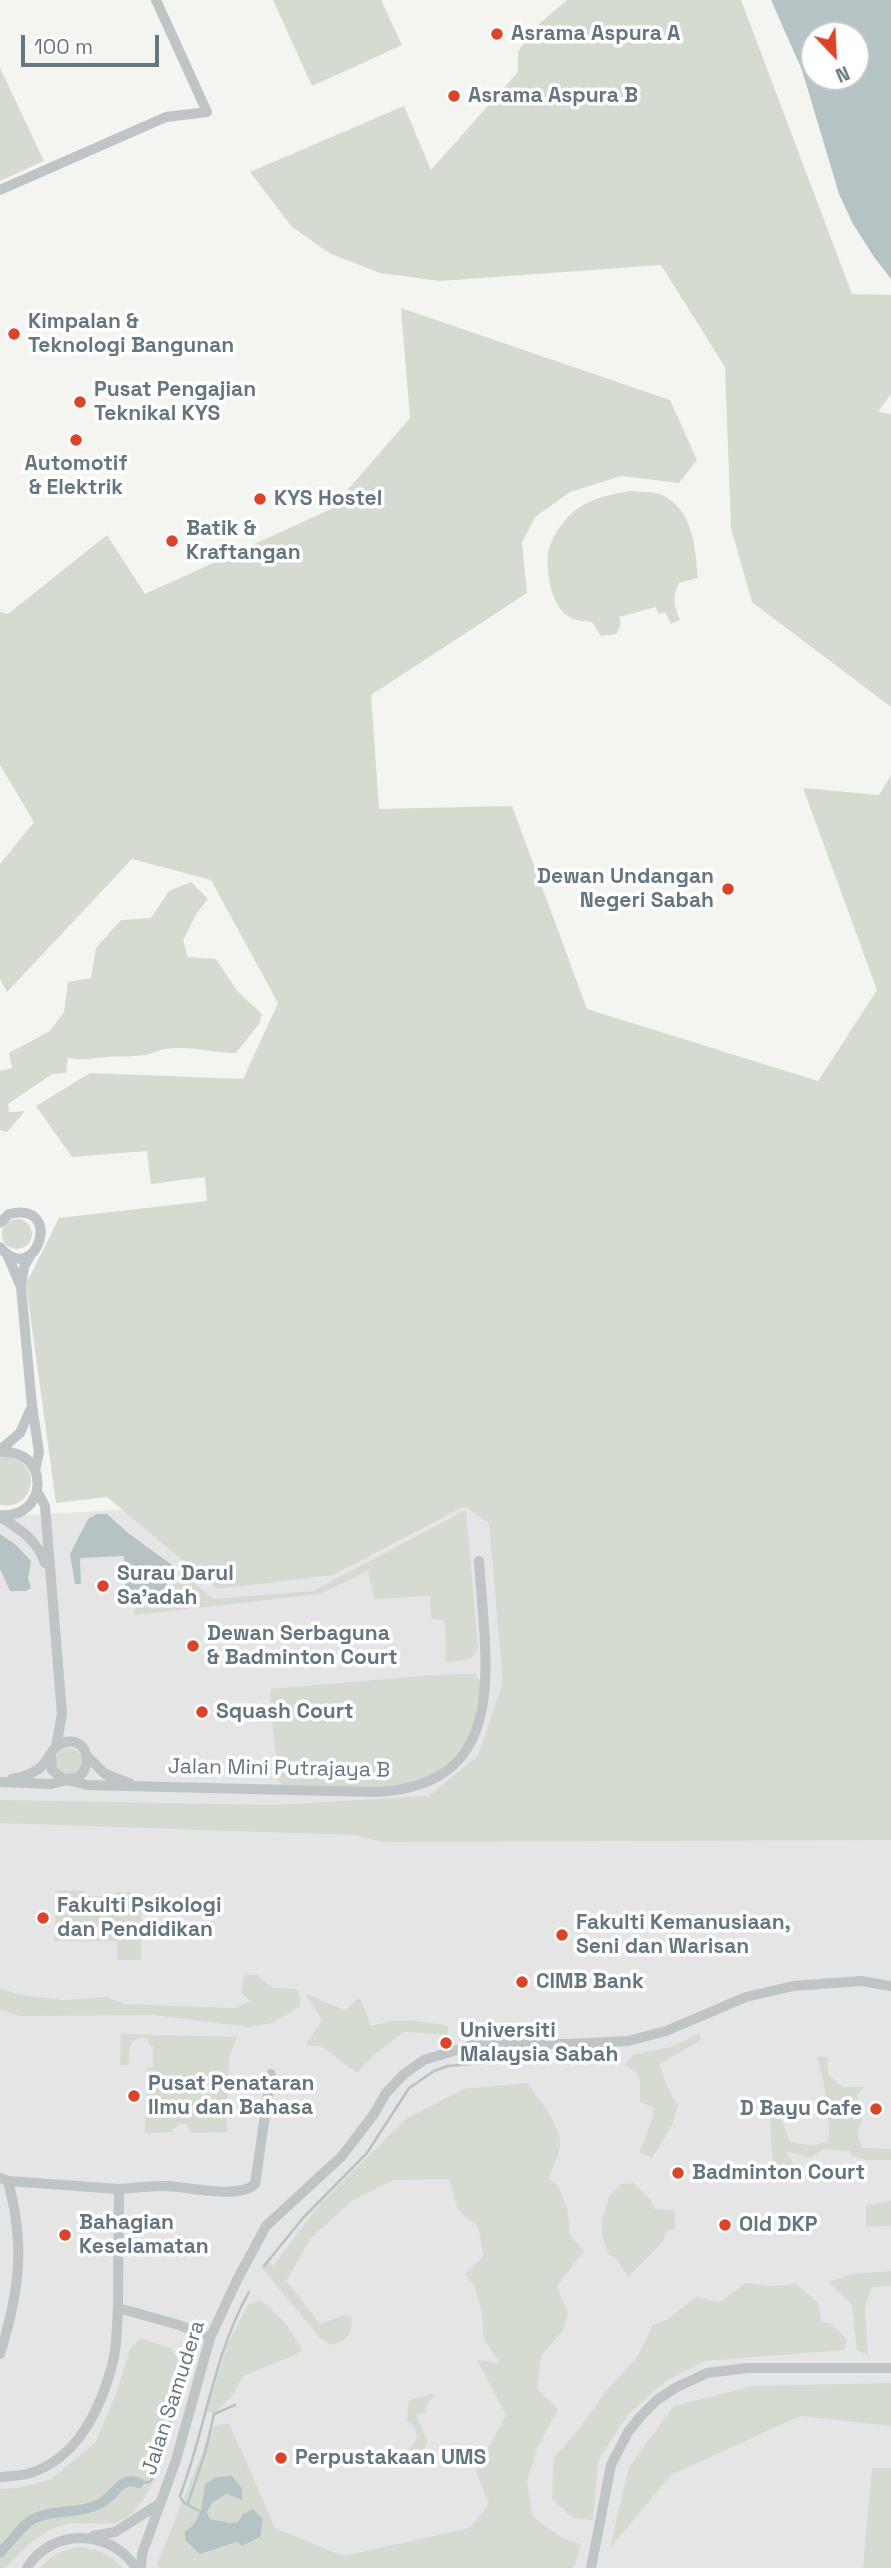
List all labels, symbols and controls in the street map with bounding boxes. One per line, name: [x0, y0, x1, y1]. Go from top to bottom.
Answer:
scale bar: [24, 21, 163, 65]
place label: Asrama Aspura A: [511, 21, 680, 47]
north arrow: [800, 21, 870, 91]
marker: Asrama Aspura A: [489, 26, 505, 42]
text: 100 m: [34, 33, 93, 60]
text: N: [832, 60, 853, 88]
place label: Asrama Aspura B: [468, 83, 638, 109]
marker: Asrama Aspura B: [446, 88, 462, 104]
place label: Kimpalan & Teknologi Bangunan: [28, 309, 234, 359]
marker: Kimpalan & Teknologi Bangunan: [6, 326, 22, 342]
place label: Pusat Pengajian Teknikal KYS: [94, 377, 256, 427]
marker: Pusat Pengajian Teknikal KYS: [72, 394, 88, 410]
marker: Automotif & Elektrik: [68, 432, 84, 448]
place label: Automotif & Elektrik: [24, 451, 128, 501]
place label: KYS Hostel: [274, 486, 382, 512]
marker: KYS Hostel: [252, 491, 268, 507]
place label: Batik & Kraftangan: [186, 516, 301, 566]
marker: Batik & Kraftangan: [164, 533, 180, 549]
place label: Dewan Undangan Negeri Sabah: [537, 864, 714, 914]
marker: Dewan Undangan Negeri Sabah: [720, 881, 736, 897]
place label: Surau Darul Sa'adah: [117, 1561, 234, 1611]
marker: Surau Darul Sa'adah: [95, 1578, 111, 1594]
place label: Dewan Serbaguna & Badminton Court: [207, 1621, 398, 1671]
marker: Dewan Serbaguna & Badminton Court: [185, 1638, 201, 1654]
place label: Squash Court: [216, 1699, 354, 1725]
marker: Squash Court: [194, 1704, 210, 1720]
street label: Jalan Mini Putrajaya B: [168, 1754, 390, 1784]
place label: Fakulti Psikologi dan Pendidikan: [57, 1893, 222, 1943]
marker: Fakulti Psikologi dan Pendidikan: [35, 1910, 51, 1926]
place label: Fakulti Kemanusiaan, Seni dan Warisan: [576, 1910, 791, 1960]
marker: Fakulti Kemanusiaan, Seni dan Warisan: [554, 1927, 570, 1943]
place label: CIMB Bank: [536, 1969, 644, 1995]
marker: CIMB Bank: [514, 1974, 530, 1990]
place label: Universiti Malaysia Sabah: [460, 2018, 618, 2068]
marker: Universiti Malaysia Sabah: [438, 2035, 454, 2051]
place label: Pusat Penataran Ilmu dan Bahasa: [148, 2071, 315, 2121]
marker: Pusat Penataran Ilmu dan Bahasa: [126, 2088, 142, 2104]
place label: D Bayu Cafe: [740, 2096, 862, 2122]
marker: D Bayu Cafe: [868, 2101, 884, 2117]
place label: Badminton Court: [692, 2160, 865, 2186]
marker: Badminton Court: [670, 2165, 686, 2181]
place label: Bahagian Keselamatan: [79, 2210, 209, 2260]
place label: Old DKP: [739, 2212, 817, 2238]
marker: Old DKP: [717, 2217, 733, 2233]
marker: Bahagian Keselamatan: [57, 2227, 73, 2243]
street label: Jalan Samudera: [137, 2318, 211, 2478]
place label: Perpustakaan UMS: [295, 2445, 486, 2471]
marker: Perpustakaan UMS: [273, 2450, 289, 2466]

